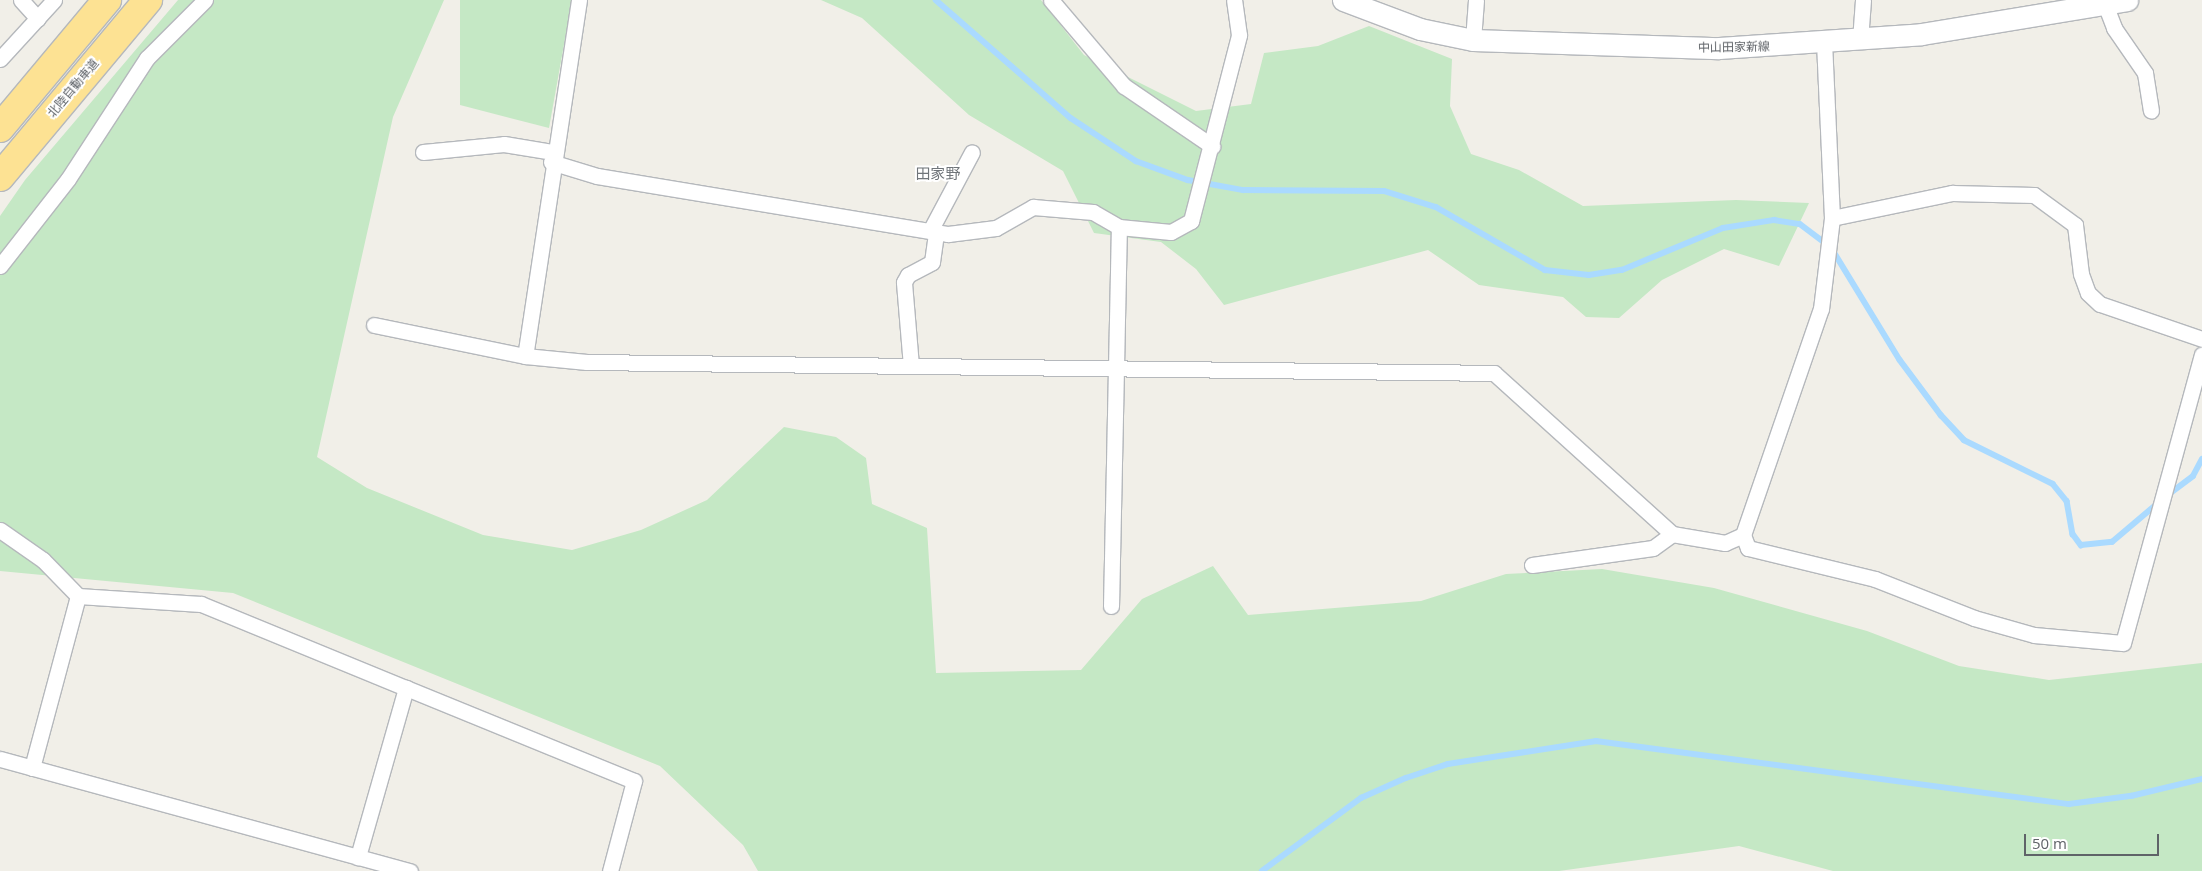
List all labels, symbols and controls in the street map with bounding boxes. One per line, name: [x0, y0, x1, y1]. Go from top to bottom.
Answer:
street label: 中山田家新線: [1698, 39, 1770, 55]
street label: 北陸自動車道: [44, 56, 102, 120]
district label: 田家野: [916, 165, 960, 183]
scale bar: [2027, 824, 2162, 856]
text: 50 m: [2032, 833, 2067, 853]

